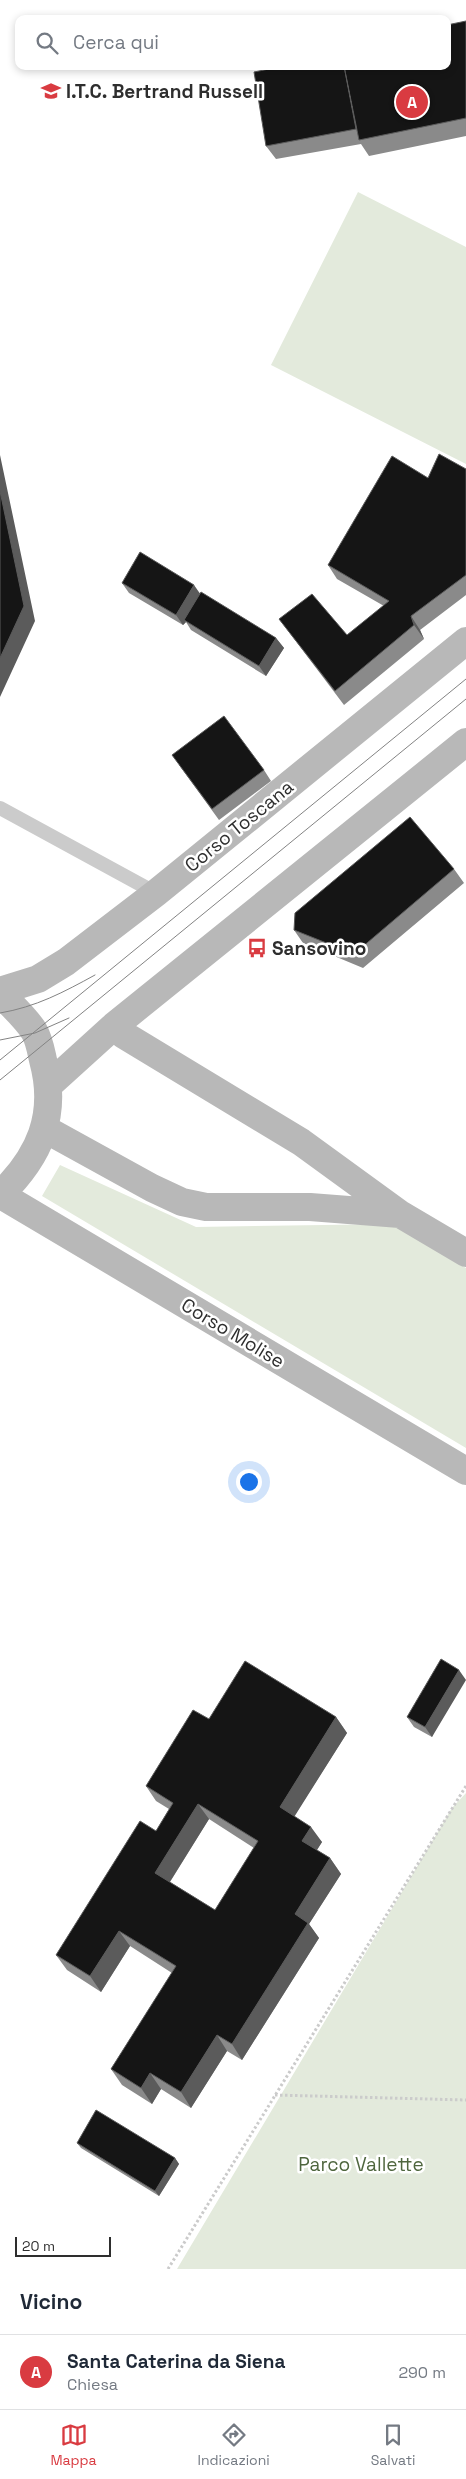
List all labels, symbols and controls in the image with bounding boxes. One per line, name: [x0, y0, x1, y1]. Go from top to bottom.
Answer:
search box: [15, 15, 451, 70]
icon: search: [33, 29, 61, 57]
text: Cerca qui: [73, 30, 159, 55]
place label: I.T.C. Bertrand Russell: [66, 79, 263, 104]
school or university icon: I.T.C. Bertrand Russell: [40, 80, 62, 102]
pin: A: [396, 83, 428, 121]
street label: Corso Toscana: [179, 774, 299, 878]
place label: Sansovino: [272, 936, 366, 961]
bus stop icon: Sansovino: [246, 937, 268, 959]
street label: Corso Molise: [177, 1292, 289, 1374]
your location: [236, 1469, 262, 1495]
park label: Parco Vallette: [298, 2152, 424, 2177]
scale bar: [15, 2234, 111, 2257]
text: 20 m: [22, 2237, 55, 2255]
text: Vicino: [20, 2288, 82, 2315]
text: Santa Caterina da Siena: [67, 2349, 285, 2374]
text: A: [31, 2362, 41, 2383]
text: 290 m: [398, 2362, 446, 2383]
text: Chiesa: [67, 2374, 118, 2395]
tab: Mappa: [50, 2421, 97, 2469]
tab: Indicazioni: [198, 2421, 270, 2469]
tab: Salvati: [371, 2421, 416, 2469]

